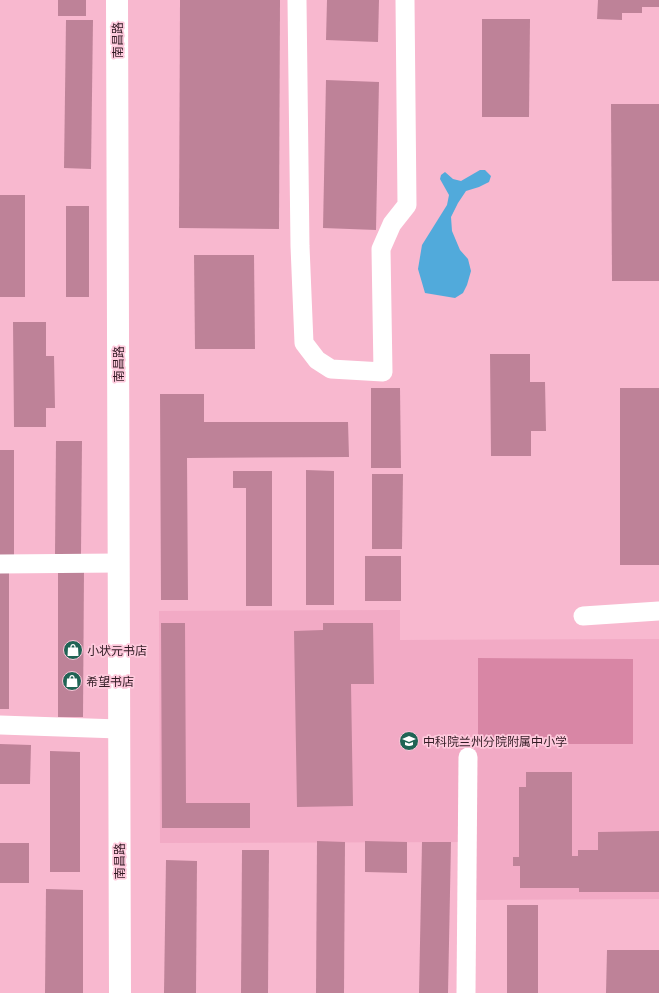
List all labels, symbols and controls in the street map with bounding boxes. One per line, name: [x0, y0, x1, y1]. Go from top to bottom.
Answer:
street label: 南昌路: [110, 22, 125, 58]
street label: 南昌路: [111, 346, 126, 382]
shop icon: 小状元书店: [62, 639, 84, 661]
place label: 小状元书店: [87, 643, 147, 658]
shop icon: 希望书店: [61, 670, 83, 692]
place label: 希望书店: [86, 674, 134, 689]
school or university icon: 中科院兰州分院附属中小学: [398, 730, 420, 752]
place label: 中科院兰州分院附属中小学: [423, 734, 567, 749]
street label: 南昌路: [112, 843, 127, 879]

